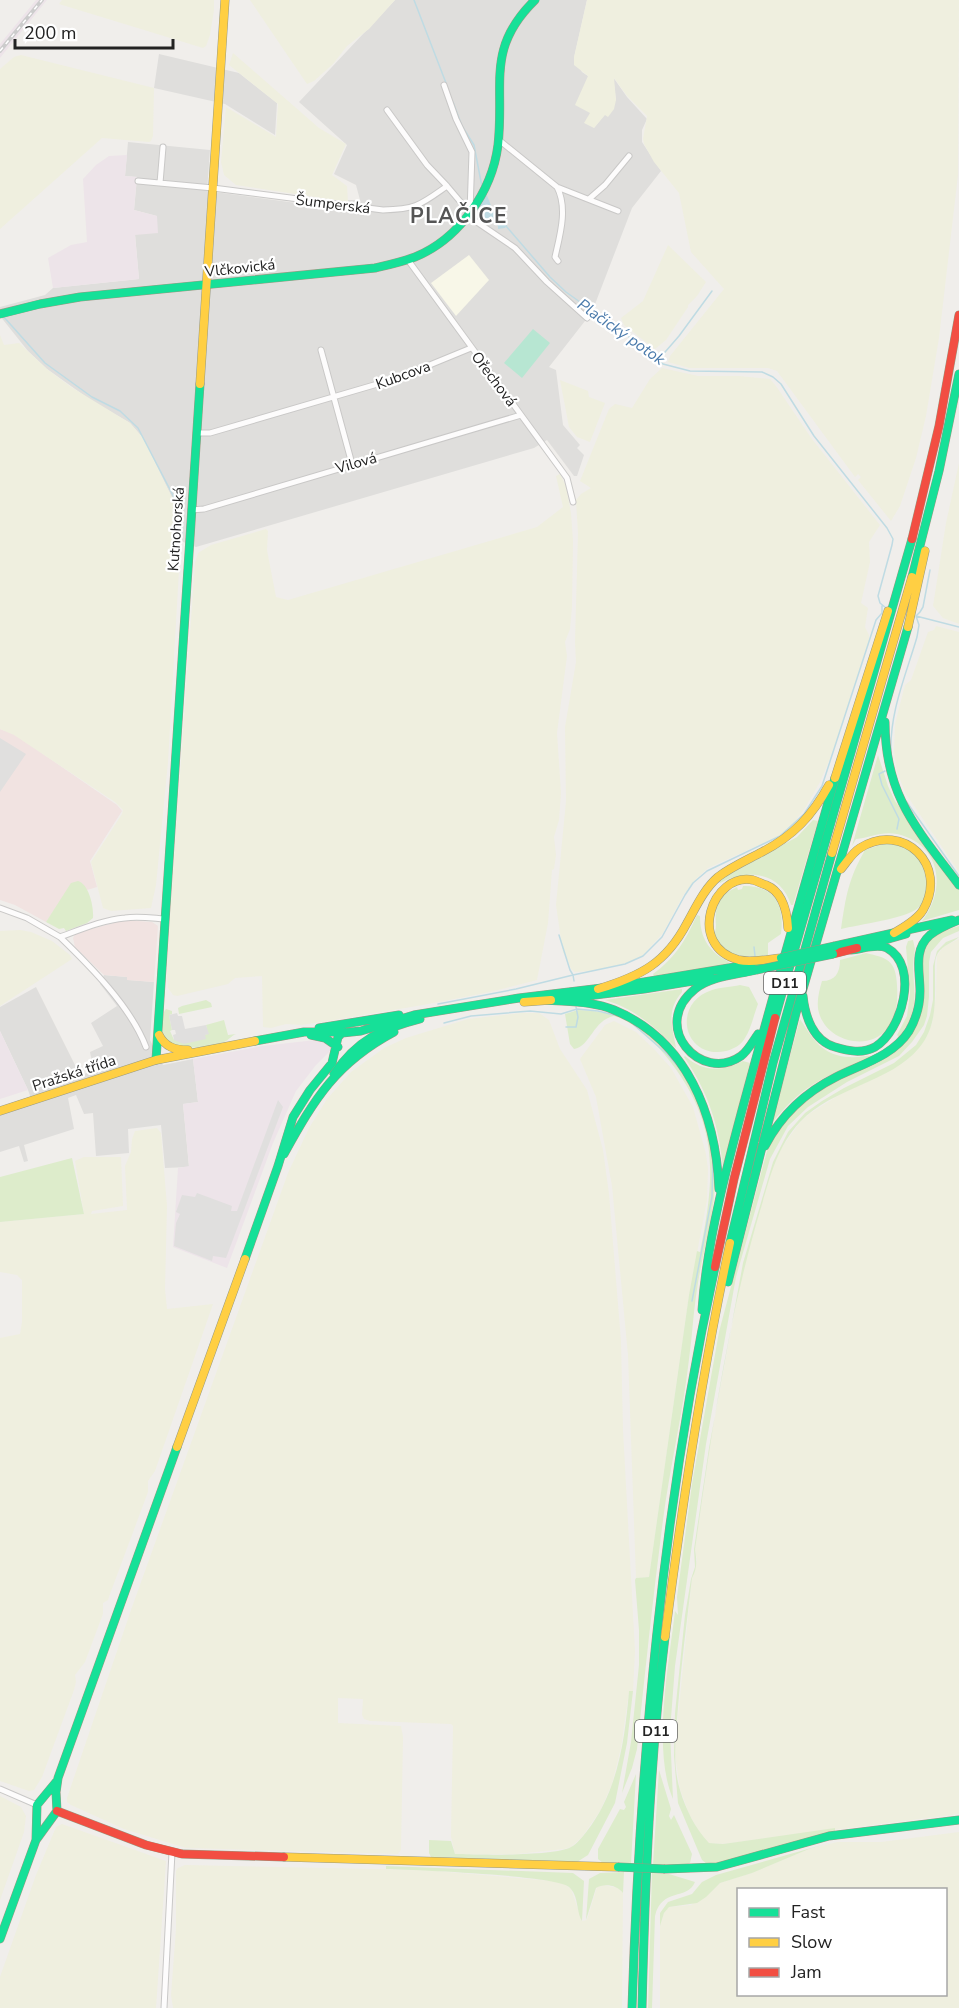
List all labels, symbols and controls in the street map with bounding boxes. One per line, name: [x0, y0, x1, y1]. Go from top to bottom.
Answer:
scale bar: [15, 12, 172, 50]
text: 200 m: [24, 21, 76, 45]
street label: Šumperská: [295, 189, 372, 219]
district label: PLAČICE: [410, 202, 508, 230]
street label: Vlčkovická: [203, 254, 276, 282]
water label: Plačický potok: [573, 294, 670, 371]
street label: Ořechová: [467, 347, 521, 411]
street label: Kubcova: [373, 356, 433, 394]
street label: Vilová: [332, 448, 379, 479]
street label: Kutnohorská: [163, 486, 189, 572]
road number: D11: [764, 972, 806, 994]
street label: Pražská třída: [30, 1050, 118, 1096]
road number: D11: [635, 1720, 677, 1742]
legend: [737, 1888, 947, 1996]
text: Fast: [791, 1900, 826, 1924]
text: Slow: [791, 1930, 832, 1954]
text: Jam: [790, 1960, 822, 1984]

